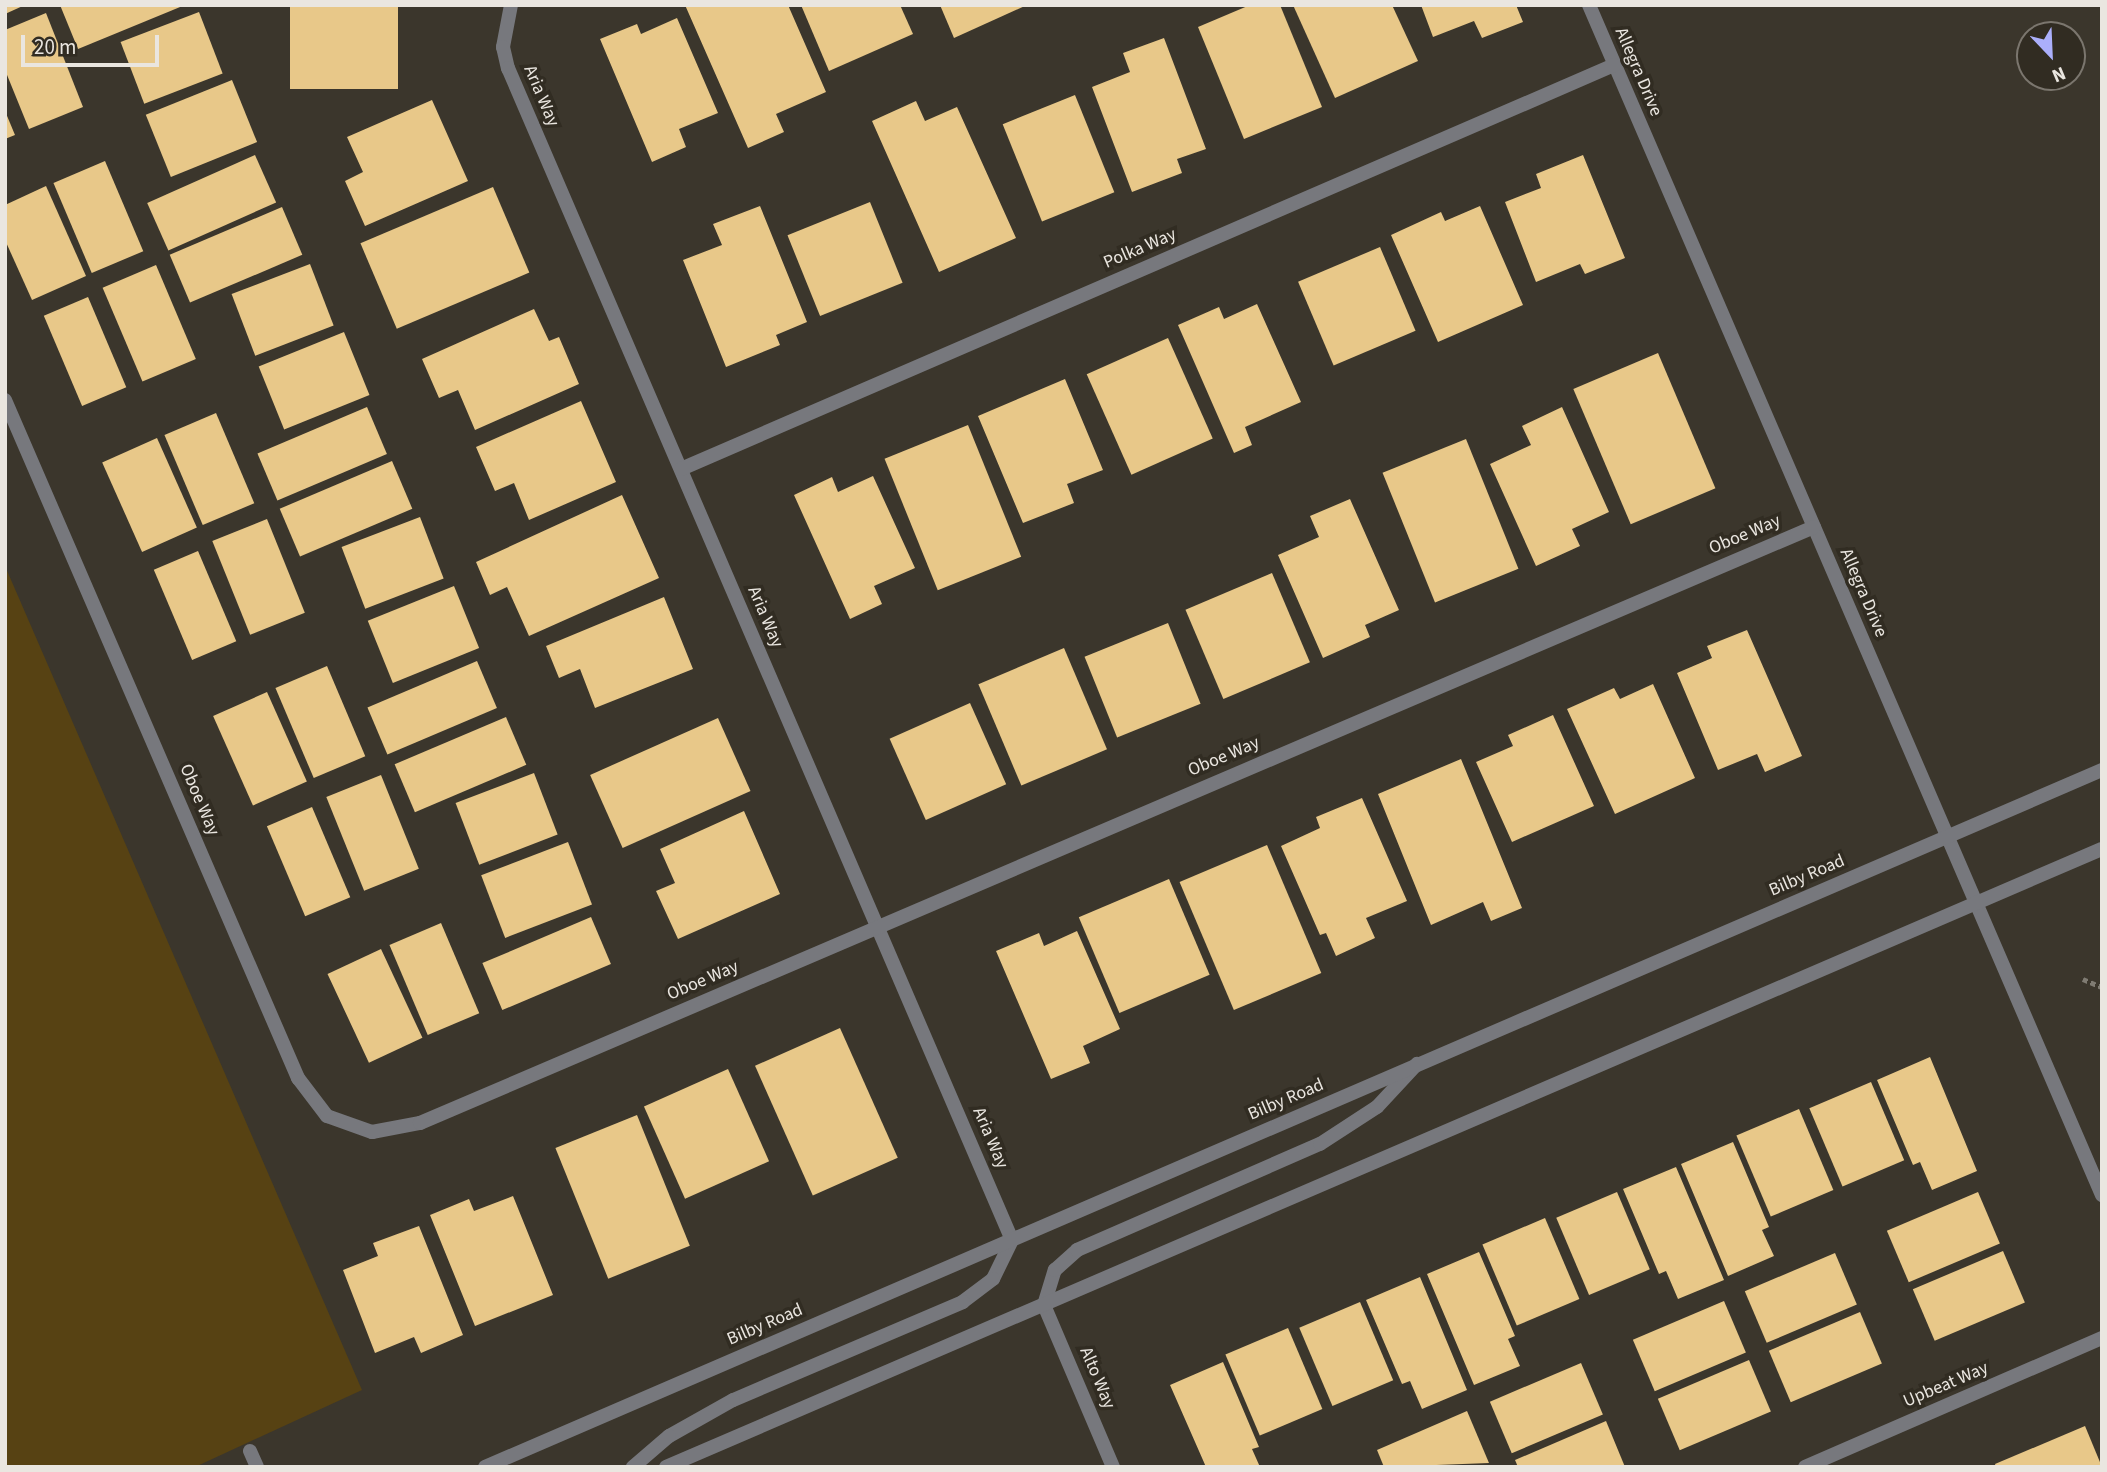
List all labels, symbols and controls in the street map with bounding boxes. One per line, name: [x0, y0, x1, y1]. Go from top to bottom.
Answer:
scale bar: [24, 21, 163, 65]
north arrow: [2016, 21, 2086, 91]
street label: Allegra Drive: [1610, 24, 1666, 120]
text: 20 m: [34, 32, 76, 62]
text: N: [2048, 59, 2070, 89]
street label: Aria Way: [518, 62, 564, 130]
street label: Polka Way: [1100, 224, 1180, 274]
street label: Oboe Way: [1706, 510, 1784, 560]
street label: Allegra Drive: [1835, 545, 1891, 641]
street label: Aria Way: [742, 583, 788, 651]
street label: Oboe Way: [1185, 732, 1263, 782]
street label: Oboe Way: [174, 761, 224, 839]
street label: Bilby Road: [1766, 850, 1848, 902]
street label: Oboe Way: [664, 956, 742, 1006]
street label: Bilby Road: [1245, 1074, 1327, 1126]
street label: Aria Way: [967, 1104, 1013, 1172]
street label: Bilby Road: [724, 1299, 806, 1351]
street label: Alto Way: [1074, 1344, 1120, 1412]
street label: Upbeat Way: [1900, 1357, 1992, 1413]

